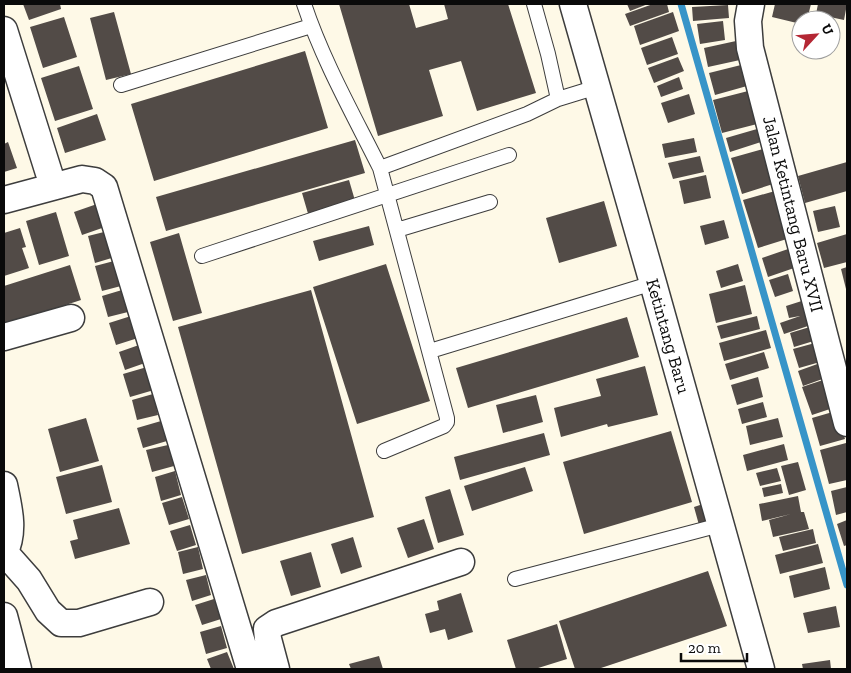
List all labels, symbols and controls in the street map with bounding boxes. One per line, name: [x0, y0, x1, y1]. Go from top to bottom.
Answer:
north arrow: [791, 10, 841, 60]
text: U: [817, 21, 837, 38]
street label: Jalan Ketintang Baru XVII: [758, 114, 828, 315]
street label: Ketintang Baru: [641, 276, 695, 396]
scale bar: [681, 630, 747, 662]
text: 20 m: [688, 639, 721, 657]

